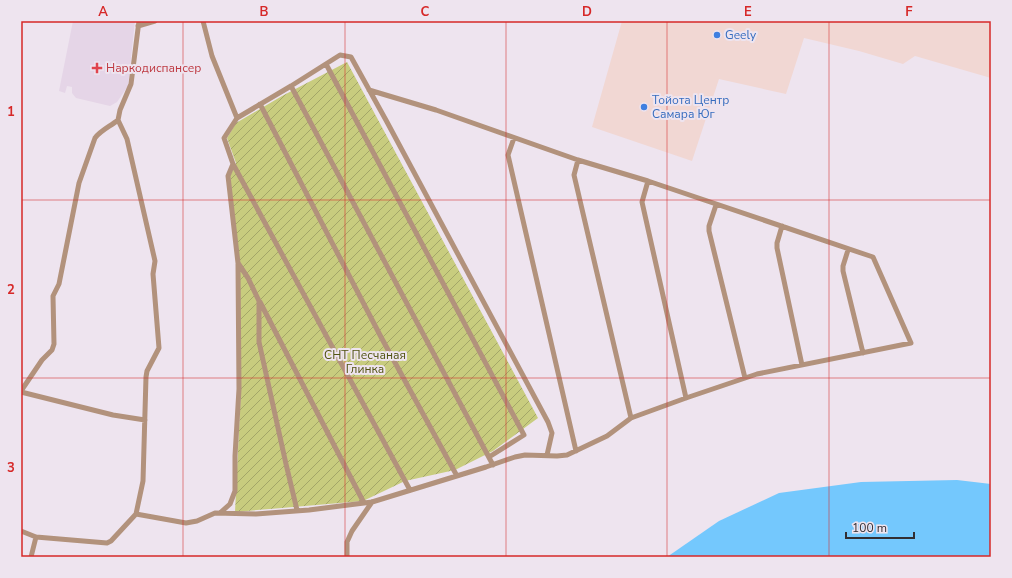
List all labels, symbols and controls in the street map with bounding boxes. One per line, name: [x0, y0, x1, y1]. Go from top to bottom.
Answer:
text: A: [98, 3, 108, 21]
text: B: [260, 3, 269, 21]
text: C: [421, 3, 430, 21]
text: D: [582, 3, 592, 21]
text: E: [744, 3, 752, 21]
text: F: [905, 3, 913, 21]
place label: Geely: [725, 27, 757, 43]
marker: Geely: [712, 30, 722, 40]
place label: Наркодиспансер: [106, 60, 201, 76]
marker: Наркодиспансер: [91, 62, 103, 74]
place label: Тойота Центр Самара Юг: [652, 92, 729, 122]
marker: Тойота Центр Самара Юг: [639, 102, 649, 112]
text: 1: [7, 103, 15, 121]
text: 2: [7, 281, 15, 299]
park label: СНТ Песчаная Глинка: [324, 347, 406, 377]
text: 3: [7, 459, 15, 477]
scale bar: [846, 514, 914, 540]
text: 100 m: [852, 520, 887, 536]

